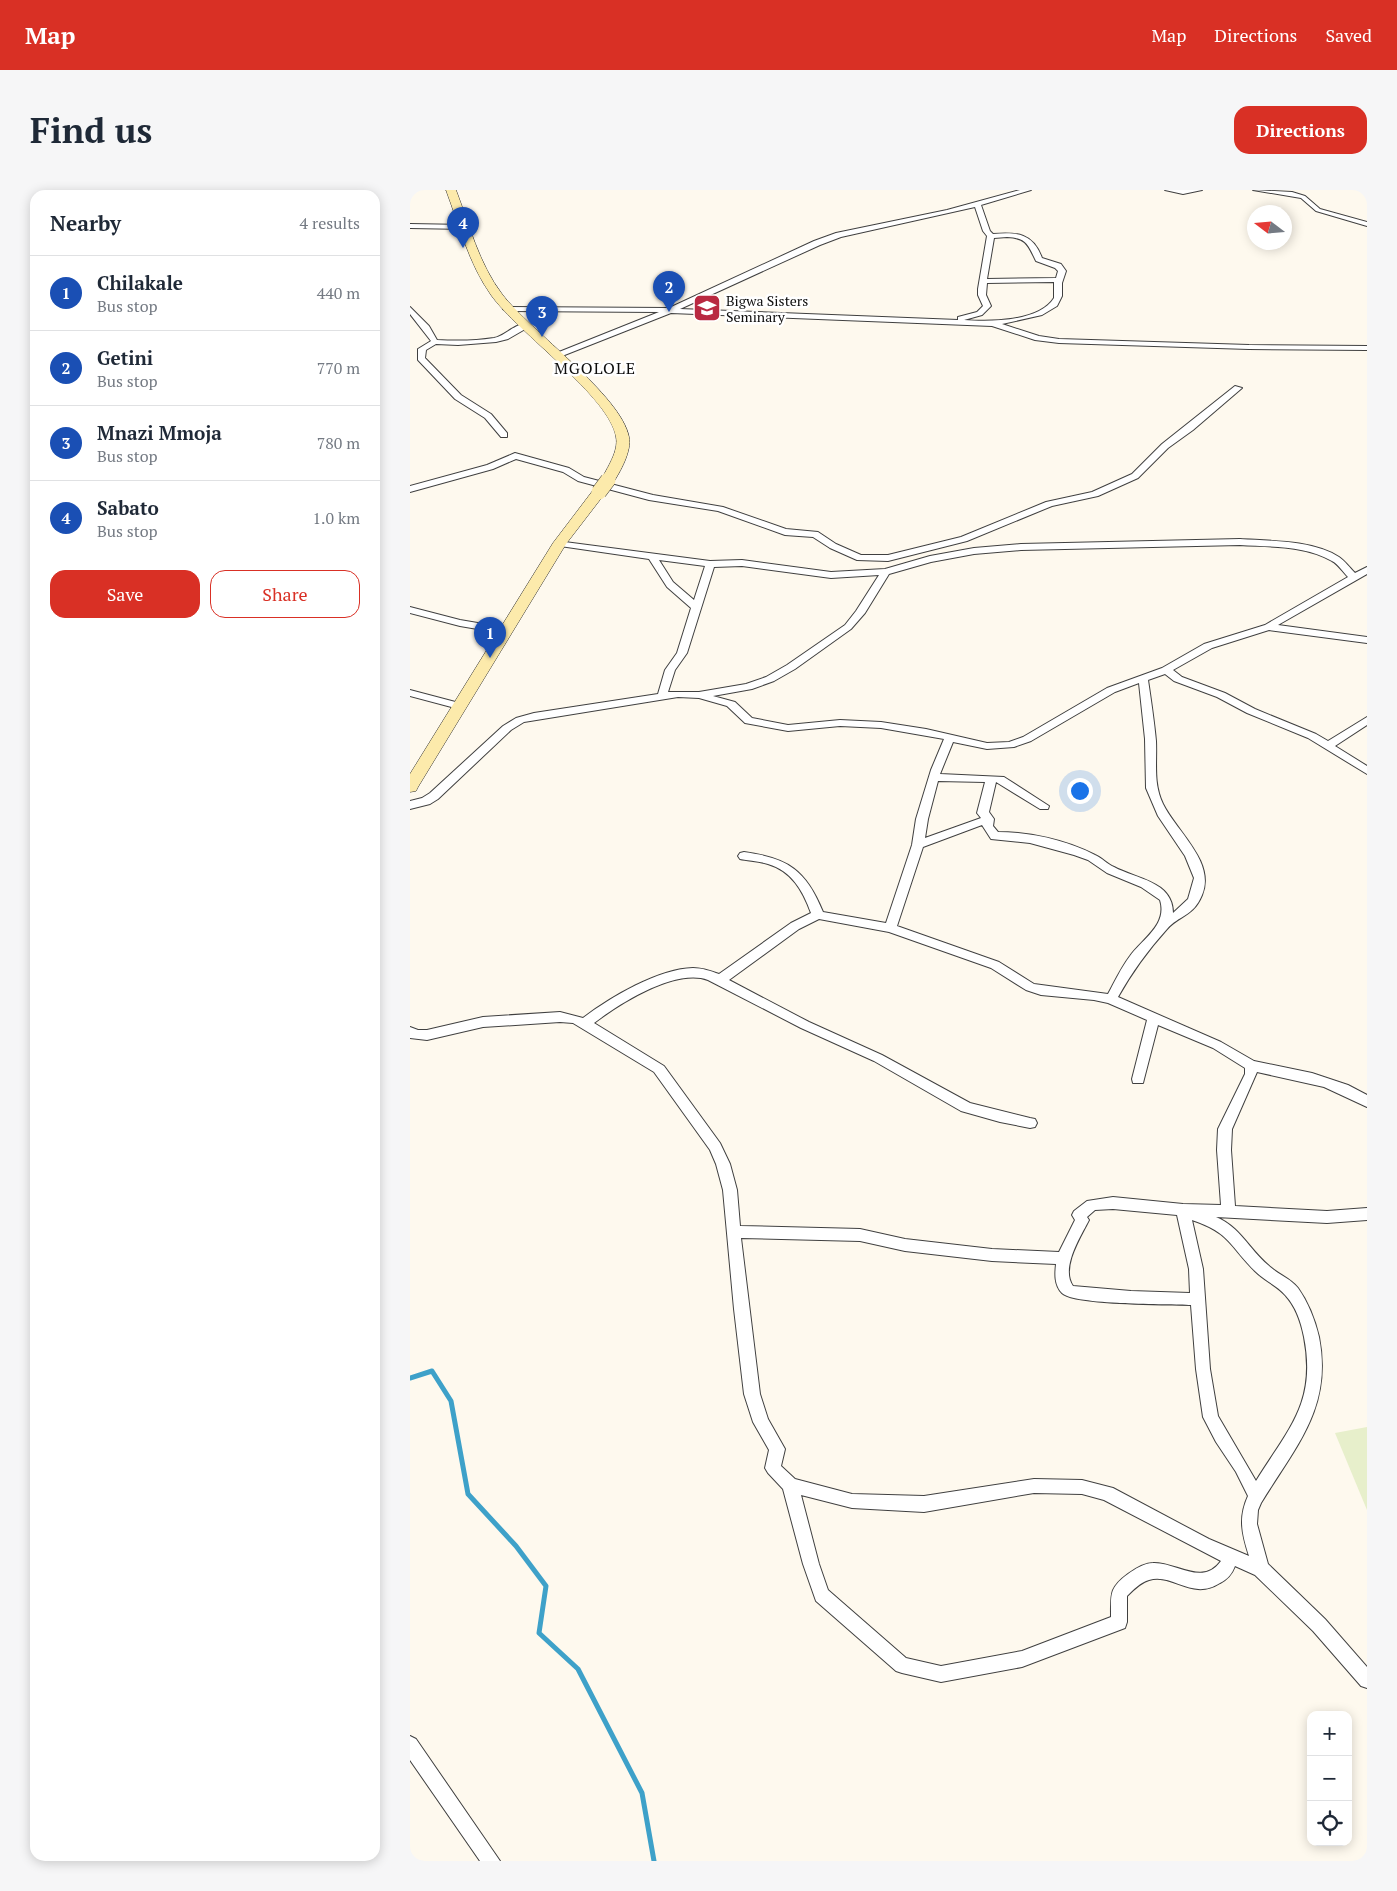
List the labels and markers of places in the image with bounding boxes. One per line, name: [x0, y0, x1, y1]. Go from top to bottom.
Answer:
pin: 4: [447, 207, 479, 248]
pin: 2: [653, 271, 685, 312]
place label: Bigwa Sisters Seminary: [726, 291, 808, 326]
school or university icon: Bigwa Sisters Seminary: [692, 293, 722, 323]
pin: 3: [526, 296, 558, 337]
pin: 1: [474, 617, 506, 658]

